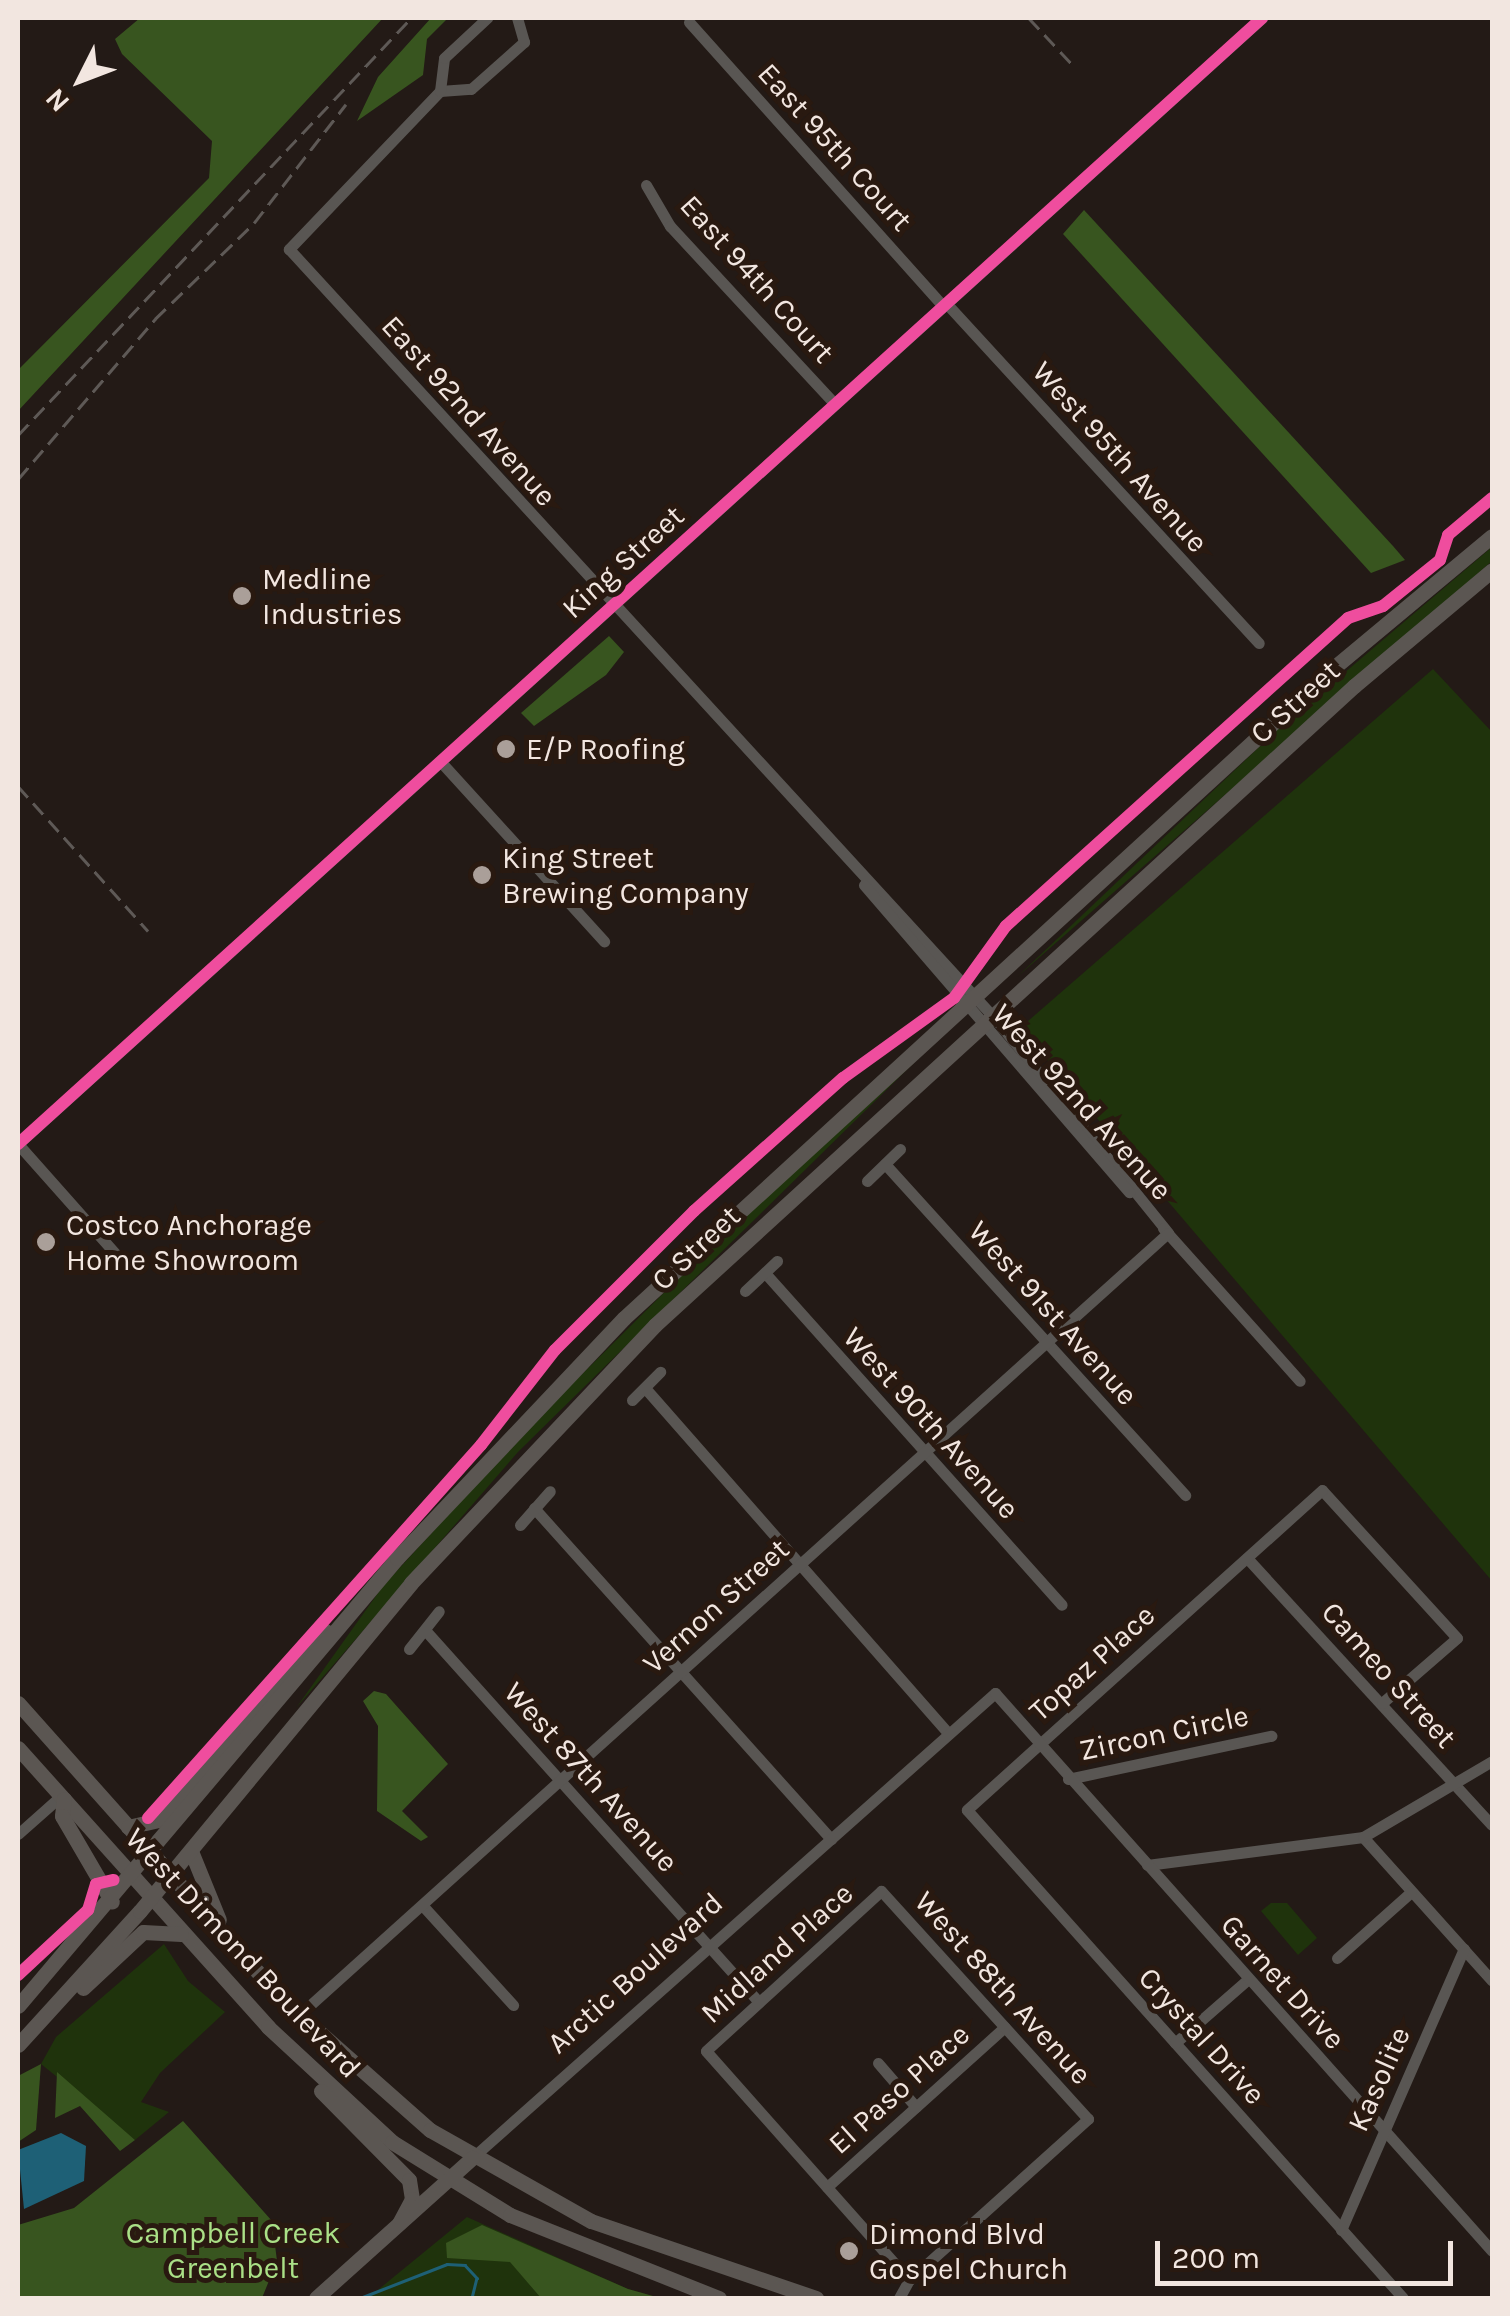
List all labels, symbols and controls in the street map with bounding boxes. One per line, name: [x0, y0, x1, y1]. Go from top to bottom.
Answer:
north arrow: [30, 30, 130, 130]
street label: East 95th Court: [750, 56, 920, 238]
text: N: [38, 82, 76, 119]
street label: East 94th Court: [672, 188, 842, 370]
street label: East 92nd Avenue: [374, 308, 564, 514]
street label: West 95th Avenue: [1025, 354, 1215, 560]
street label: King Street: [555, 498, 691, 626]
place label: Medline Industries: [262, 561, 402, 632]
marker: Medline Industries: [231, 585, 253, 607]
street label: C Street: [1243, 653, 1347, 751]
place label: E/P Roofing: [526, 731, 685, 767]
marker: E/P Roofing: [495, 738, 517, 760]
place label: King Street Brewing Company: [502, 840, 749, 910]
marker: King Street Brewing Company: [471, 864, 493, 886]
street label: West 92nd Avenue: [984, 996, 1180, 1208]
street label: C Street: [644, 1198, 748, 1298]
place label: Costco Anchorage Home Showroom: [66, 1207, 312, 1278]
street label: West 91st Avenue: [961, 1213, 1145, 1413]
marker: Costco Anchorage Home Showroom: [35, 1231, 57, 1253]
street label: West 90th Avenue: [835, 1320, 1027, 1526]
street label: Vernon Street: [635, 1531, 797, 1681]
street label: Cameo Street: [1314, 1594, 1464, 1756]
street label: Topaz Place: [1022, 1597, 1162, 1729]
street label: West 87th Avenue: [496, 1675, 686, 1879]
street label: Zircon Circle: [1076, 1698, 1252, 1768]
street label: West Dimond Boulevard: [118, 1820, 368, 2086]
street label: Midland Place: [693, 1875, 861, 2031]
street label: West 88th Avenue: [907, 1884, 1099, 2092]
street label: Arctic Boulevard: [540, 1885, 730, 2061]
street label: Garnet Drive: [1213, 1907, 1353, 2057]
street label: Crystal Drive: [1131, 1960, 1273, 2112]
street label: El Paso Place: [821, 2016, 977, 2162]
street label: Kasolite: [1340, 2021, 1418, 2137]
park label: Campbell Creek Greenbelt: [126, 2215, 340, 2286]
place label: Dimond Blvd Gospel Church: [869, 2216, 1068, 2286]
scale bar: [1160, 2221, 1458, 2283]
marker: Dimond Blvd Gospel Church: [838, 2240, 860, 2262]
text: 200 m: [1172, 2240, 1260, 2276]

